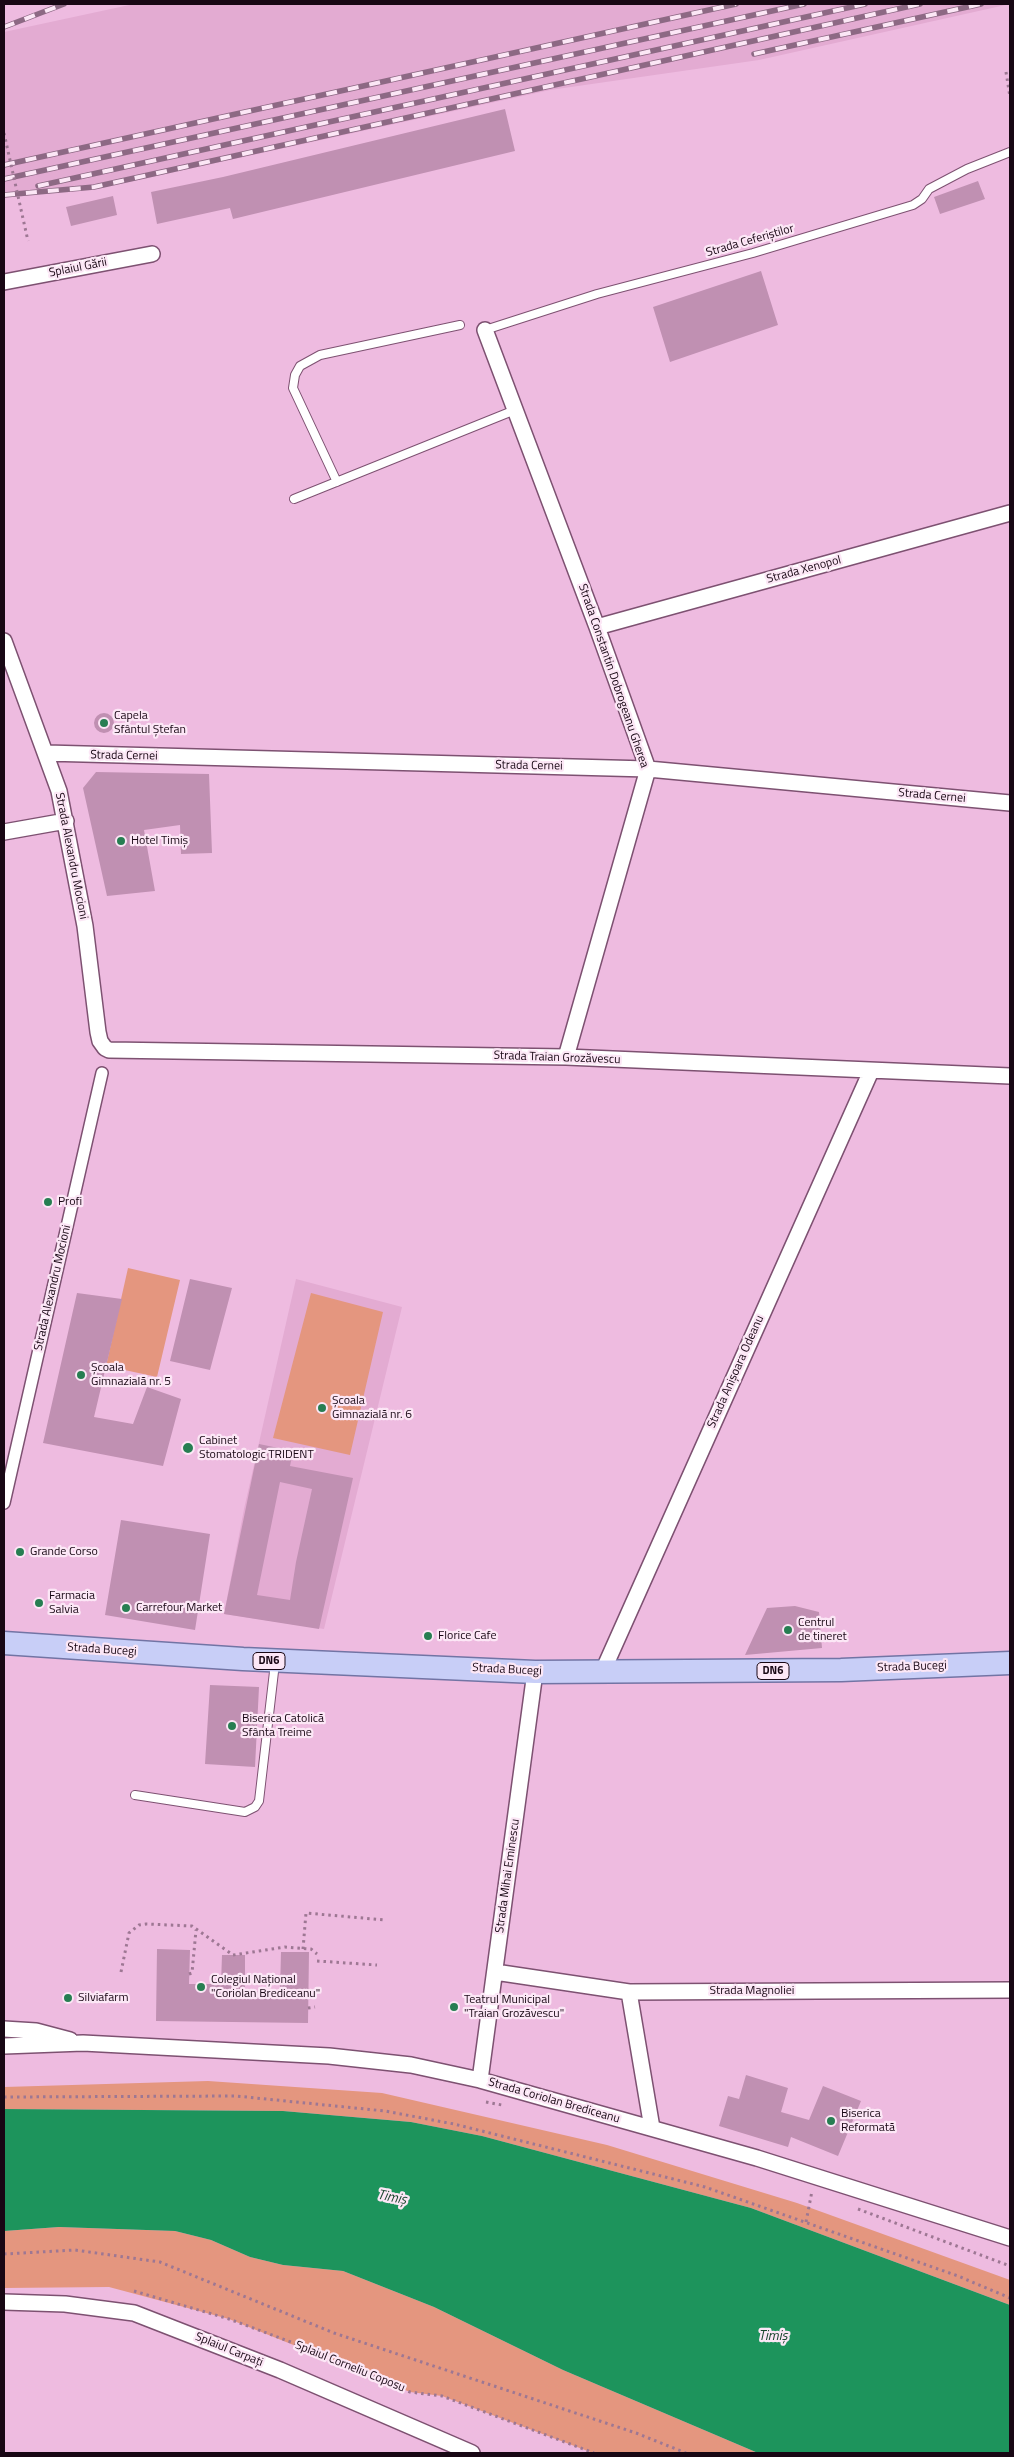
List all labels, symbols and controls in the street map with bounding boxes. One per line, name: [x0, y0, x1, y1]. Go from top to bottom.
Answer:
street label: Strada Ceferiștilor: [704, 222, 796, 260]
street label: Splaiul Gării: [48, 255, 108, 281]
street label: Strada Xenopol: [765, 553, 843, 587]
street label: Strada Constantin Dobrogeanu Gherea: [575, 582, 651, 770]
place label: Capela Sfântul Ștefan: [114, 709, 186, 737]
marker: Capela Sfântul Ștefan: [98, 717, 110, 729]
street label: Strada Cernei: [90, 748, 158, 764]
street label: Strada Cernei: [495, 758, 563, 774]
street label: Strada Cernei: [898, 786, 966, 806]
street label: Strada Alexandru Mocioni: [52, 791, 90, 921]
place label: Hotel Timiș: [131, 834, 188, 848]
marker: Hotel Timiș: [115, 835, 127, 847]
street label: Strada Traian Grozăvescu: [493, 1049, 621, 1067]
place label: Profi: [58, 1195, 82, 1209]
marker: Profi: [42, 1196, 54, 1208]
street label: Strada Alexandru Mocioni: [32, 1224, 74, 1352]
street label: Strada Anișoara Odeanu: [705, 1313, 767, 1431]
place label: Școala Gimnazială nr. 5: [91, 1361, 171, 1389]
marker: Școala Gimnazială nr. 5: [75, 1369, 87, 1381]
place label: Școala Gimnazială nr. 6: [332, 1394, 412, 1422]
marker: Școala Gimnazială nr. 6: [316, 1402, 328, 1414]
place label: Cabinet Stomatologic TRIDENT: [199, 1434, 314, 1462]
marker: Cabinet Stomatologic TRIDENT: [181, 1441, 195, 1455]
place label: Grande Corso: [30, 1545, 98, 1559]
marker: Grande Corso: [14, 1546, 26, 1558]
place label: Farmacia Salvia: [49, 1589, 95, 1617]
marker: Farmacia Salvia: [33, 1597, 45, 1609]
place label: Carrefour Market: [136, 1601, 222, 1615]
marker: Carrefour Market: [120, 1602, 132, 1614]
place label: Centrul de tineret: [798, 1616, 847, 1644]
marker: Centrul de tineret: [782, 1624, 794, 1636]
place label: Florice Cafe: [438, 1629, 497, 1643]
marker: Florice Cafe: [422, 1630, 434, 1642]
street label: Strada Bucegi: [67, 1640, 137, 1660]
road number: DN6: [253, 1652, 285, 1670]
street label: Strada Bucegi: [877, 1659, 947, 1675]
street label: Strada Bucegi: [472, 1661, 542, 1679]
road number: DN6: [757, 1662, 789, 1680]
place label: Biserica Catolică Sfânta Treime: [242, 1712, 324, 1740]
marker: Biserica Catolică Sfânta Treime: [226, 1720, 238, 1732]
street label: Strada Mihai Eminescu: [493, 1818, 523, 1934]
place label: Colegiul Național "Coriolan Brediceanu": [211, 1973, 320, 2001]
marker: Colegiul Național "Coriolan Brediceanu": [195, 1981, 207, 1993]
street label: Strada Magnoliei: [710, 1984, 794, 1998]
place label: Silviafarm: [78, 1991, 128, 2005]
marker: Silviafarm: [62, 1992, 74, 2004]
place label: Teatrul Municipal "Traian Grozăvescu": [464, 1993, 564, 2021]
marker: Teatrul Municipal "Traian Grozăvescu": [448, 2001, 460, 2013]
street label: Strada Coriolan Brediceanu: [487, 2075, 621, 2127]
place label: Biserica Reformată: [841, 2107, 895, 2135]
marker: Biserica Reformată: [825, 2115, 837, 2127]
water label: Timiș: [376, 2187, 408, 2209]
water label: Timiș: [758, 2329, 788, 2345]
street label: Splaiul Carpați: [193, 2330, 265, 2370]
street label: Splaiul Corneliu Coposu: [293, 2338, 407, 2396]

